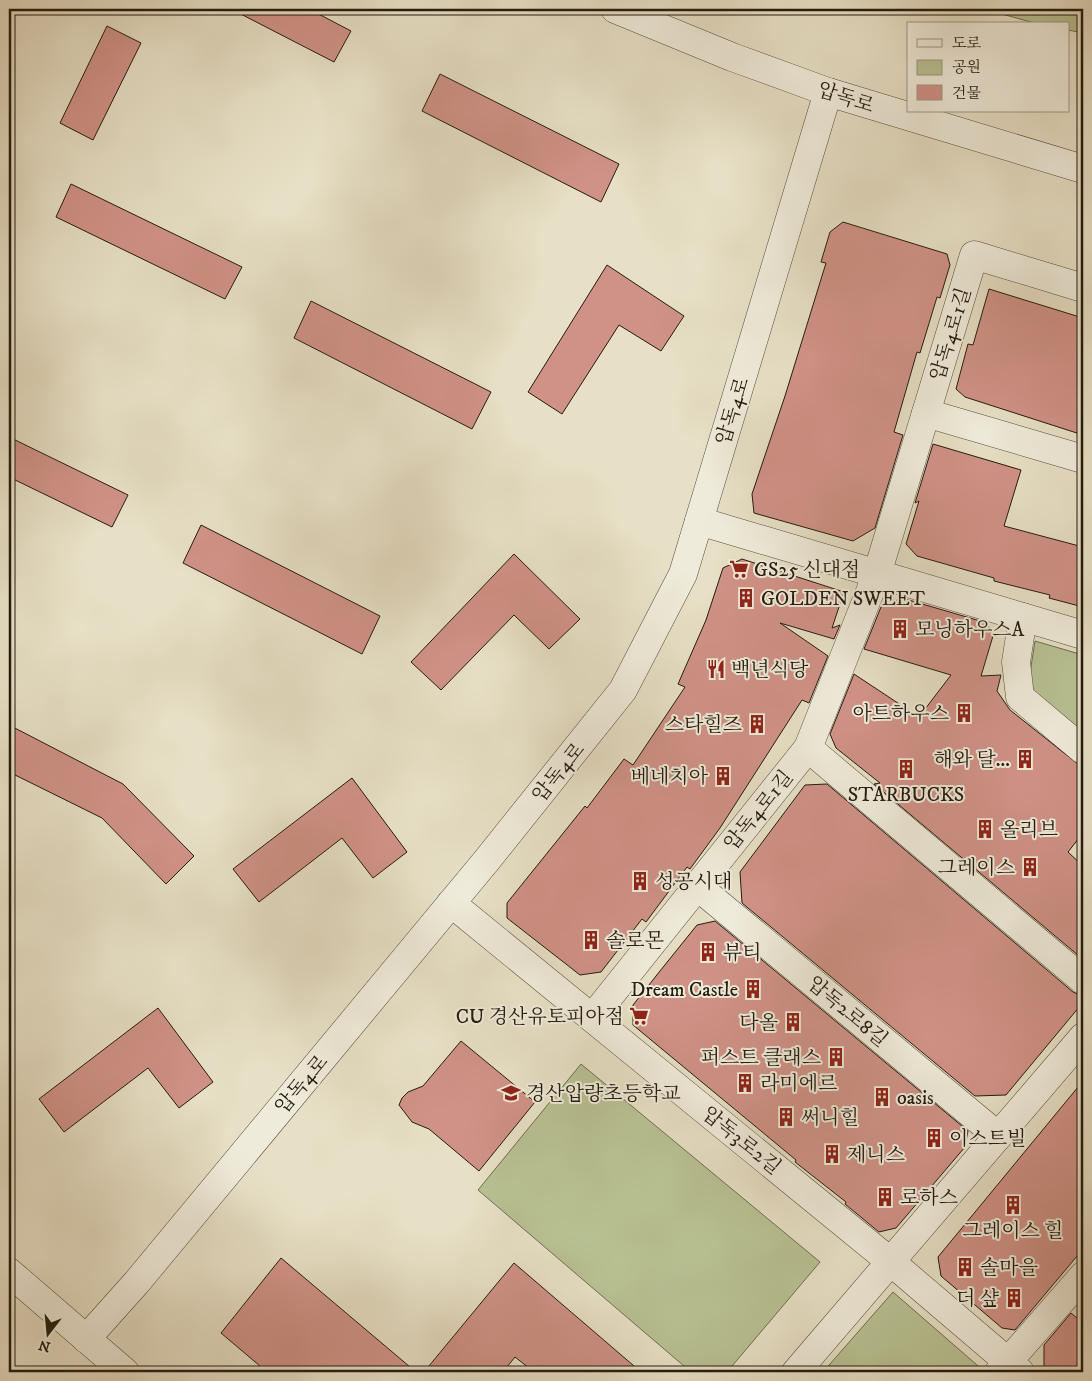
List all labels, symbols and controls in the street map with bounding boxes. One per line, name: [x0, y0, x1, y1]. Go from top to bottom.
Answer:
legend: [907, 22, 1070, 112]
text: 도로: [952, 34, 981, 53]
text: 공원: [952, 58, 981, 77]
street label: 압독로: [814, 78, 877, 119]
text: 건물: [952, 84, 981, 103]
street label: 압독4로1길: [925, 285, 977, 384]
street label: 압독4로: [711, 375, 756, 448]
supermarket icon: GS25 신대점: [728, 558, 750, 580]
place label: GS25 신대점: [754, 558, 860, 583]
building icon: GOLDEN SWEET: [735, 587, 757, 609]
place label: GOLDEN SWEET: [761, 587, 925, 612]
building icon: 모닝하우스A: [889, 618, 911, 640]
place label: 모닝하우스A: [915, 618, 1025, 643]
restaurant icon: 백년식당: [705, 658, 727, 680]
place label: 백년식당: [731, 658, 809, 683]
place label: 아트하우스: [852, 702, 949, 727]
building icon: 아트하우스: [953, 702, 975, 724]
place label: 스타힐즈: [665, 713, 742, 738]
building icon: 스타힐즈: [746, 713, 768, 735]
street label: 압독4로: [528, 738, 591, 808]
place label: 해와 달...: [934, 748, 1010, 773]
building icon: 해와 달...: [1014, 748, 1036, 770]
building icon: STARBUCKS: [895, 758, 917, 780]
place label: 베네치아: [631, 765, 709, 790]
building icon: 베네치아: [712, 765, 734, 787]
street label: 압독4로1길: [719, 766, 799, 856]
place label: STARBUCKS: [848, 783, 964, 808]
building icon: 올리브: [974, 818, 996, 840]
place label: 올리브: [1000, 818, 1058, 843]
place label: 그레이스: [938, 856, 1015, 881]
building icon: 그레이스: [1019, 856, 1041, 878]
building icon: 성공시대: [629, 870, 651, 892]
place label: 성공시대: [655, 870, 732, 895]
building icon: 솔로몬: [580, 929, 602, 951]
place label: 솔로몬: [606, 929, 664, 954]
building icon: 뷰티: [697, 941, 719, 963]
place label: 뷰티: [723, 941, 762, 966]
street label: 압독2로8길: [802, 971, 892, 1053]
place label: Dream Castle: [630, 978, 738, 1003]
building icon: Dream Castle: [742, 978, 764, 1000]
place label: CU 경산유토피아점: [456, 1005, 624, 1030]
supermarket icon: CU 경산유토피아점: [628, 1005, 650, 1027]
place label: 다올: [739, 1011, 778, 1036]
building icon: 다올: [782, 1011, 804, 1033]
place label: 퍼스트 클래스: [701, 1046, 821, 1071]
building icon: 퍼스트 클래스: [825, 1046, 847, 1068]
street label: 압독4로: [270, 1050, 334, 1120]
building icon: 라미에르: [734, 1072, 756, 1094]
place label: 라미에르: [760, 1072, 838, 1097]
school or university icon: 경산압량초등학교: [500, 1082, 522, 1104]
place label: 경산압량초등학교: [526, 1082, 681, 1107]
building icon: oasis: [871, 1086, 893, 1108]
place label: oasis: [897, 1086, 934, 1111]
street label: 압독3로2길: [696, 1102, 786, 1181]
building icon: 써니힐: [775, 1106, 797, 1128]
place label: 써니힐: [801, 1106, 859, 1131]
building icon: 이스트빌: [923, 1127, 945, 1149]
place label: 이스트빌: [949, 1127, 1026, 1152]
building icon: 제니스: [821, 1143, 843, 1165]
place label: 제니스: [847, 1143, 905, 1168]
building icon: 로하스: [874, 1186, 896, 1208]
place label: 로하스: [900, 1186, 958, 1211]
building icon: 그레이스 힐: [1002, 1194, 1024, 1216]
place label: 그레이스 힐: [963, 1219, 1063, 1244]
building icon: 솔마을: [954, 1256, 976, 1278]
place label: 솔마을: [980, 1256, 1038, 1281]
place label: 더 샾: [956, 1287, 1000, 1312]
building icon: 더 샾: [1003, 1287, 1025, 1309]
north arrow: [22, 1308, 72, 1358]
text: N: [36, 1335, 53, 1356]

